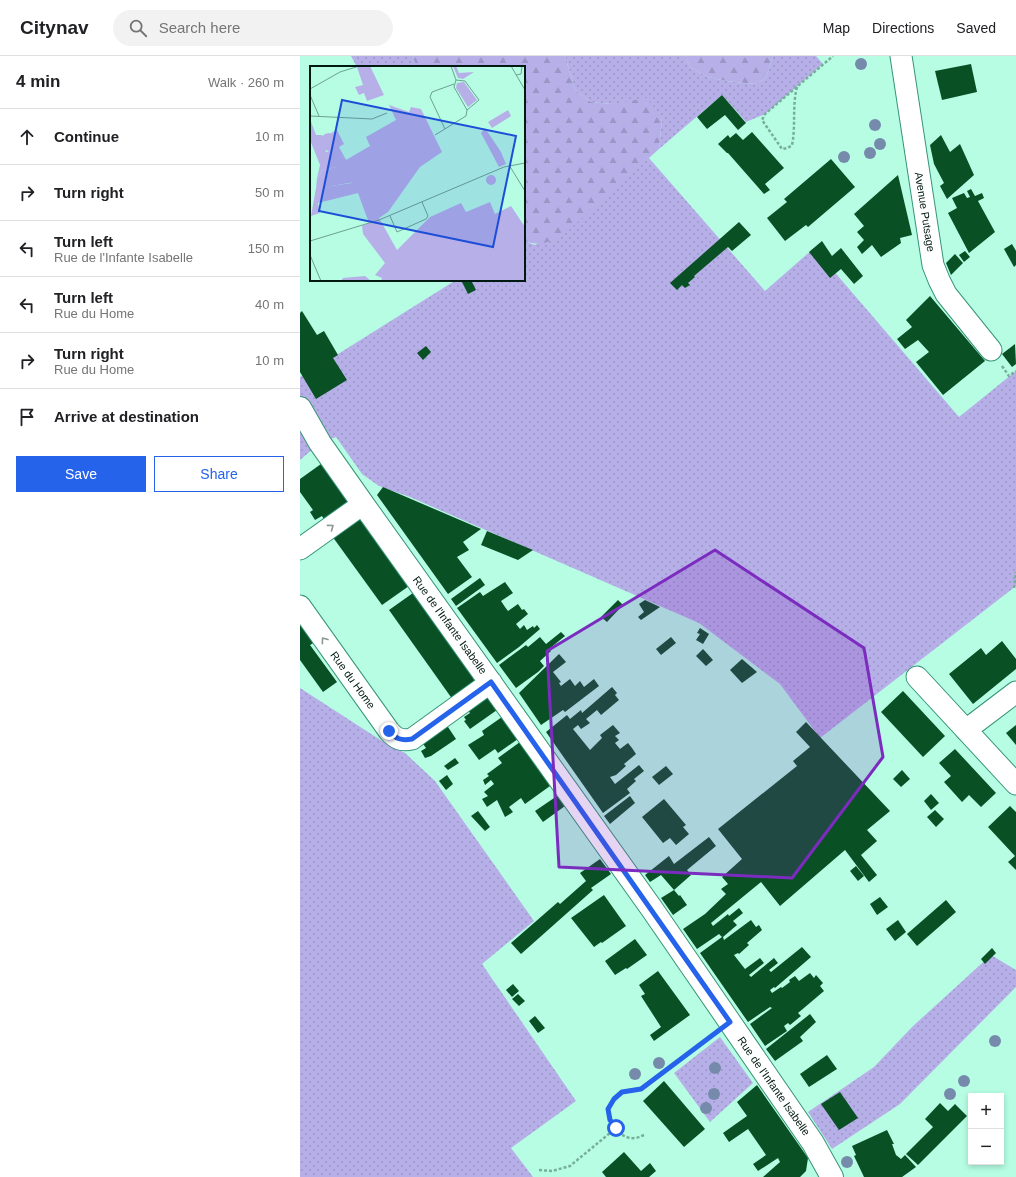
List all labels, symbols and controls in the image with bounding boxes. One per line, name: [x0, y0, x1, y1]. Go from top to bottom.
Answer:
search box: [113, 10, 393, 46]
text: Citynav: [20, 17, 89, 38]
icon: search: [127, 17, 149, 39]
text: Search here: [159, 19, 240, 36]
text: Map: [823, 20, 850, 36]
text: Directions: [872, 20, 934, 36]
text: Saved: [956, 20, 996, 36]
inset map: [310, 66, 525, 281]
text: 4 min: [16, 72, 60, 91]
text: Walk · 260 m: [208, 75, 284, 90]
icon: ahead: [16, 126, 38, 148]
text: Continue: [54, 128, 119, 145]
text: 10 m: [255, 129, 284, 144]
street label: Avenue Putsage: [913, 171, 937, 253]
icon: right: [16, 182, 38, 204]
text: Turn right: [54, 184, 124, 201]
text: 50 m: [255, 185, 284, 200]
text: Turn left: [54, 233, 113, 250]
icon: left: [16, 238, 38, 260]
text: 150 m: [248, 241, 284, 256]
text: Rue de l'Infante Isabelle: [54, 250, 193, 265]
text: Turn left: [54, 289, 113, 306]
icon: left: [16, 294, 38, 316]
text: 40 m: [255, 297, 284, 312]
text: Rue du Home: [54, 306, 134, 321]
text: Turn right: [54, 345, 124, 362]
icon: right: [16, 350, 38, 372]
text: 10 m: [255, 353, 284, 368]
text: Rue du Home: [54, 362, 134, 377]
icon: arrive: [16, 406, 38, 428]
text: Arrive at destination: [54, 408, 199, 425]
button: Save: [16, 456, 146, 492]
button: Share: [154, 456, 284, 492]
one-way arrow: [327, 524, 334, 531]
street label: Rue de l'Infante Isabelle: [411, 574, 489, 676]
one-way arrow: [322, 638, 329, 645]
street label: Rue du Home: [328, 649, 378, 711]
route end: [380, 722, 398, 740]
street label: Rue de l'Infante Isabelle: [735, 1034, 813, 1138]
map controls: [968, 1093, 1004, 1165]
button: +: [968, 1093, 1004, 1129]
route start: [607, 1119, 625, 1137]
button: −: [968, 1129, 1004, 1165]

